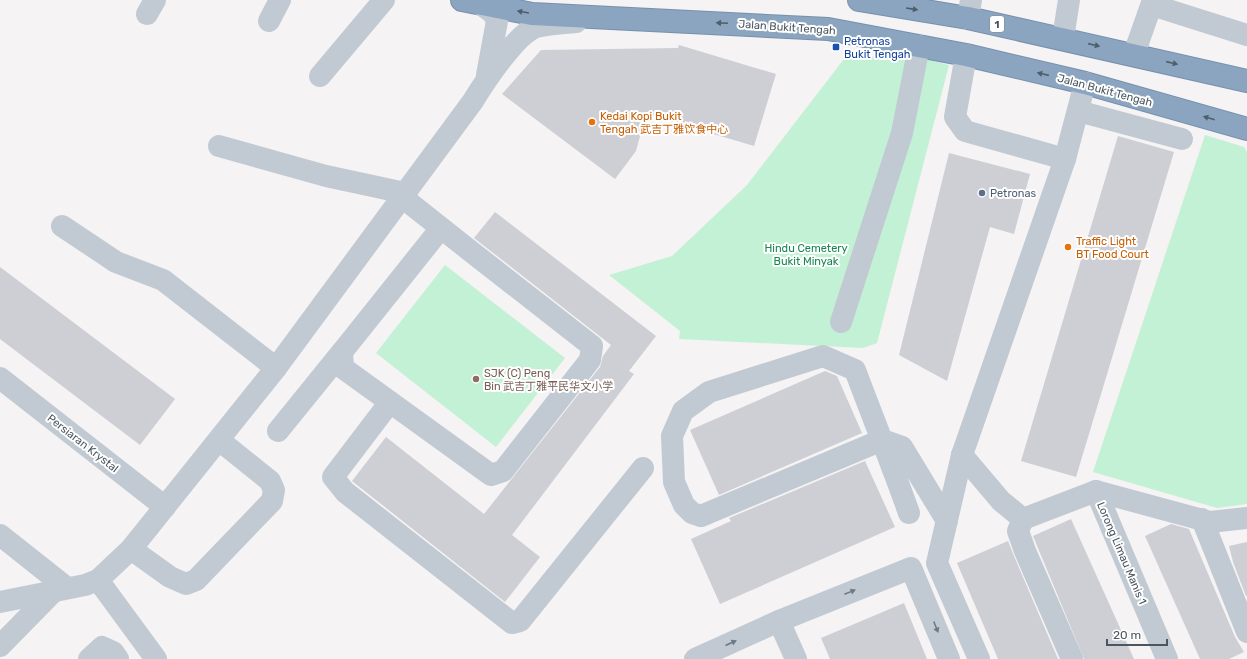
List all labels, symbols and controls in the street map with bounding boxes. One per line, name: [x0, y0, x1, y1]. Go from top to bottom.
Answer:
one-way arrow: [906, 6, 918, 12]
one-way arrow: [517, 9, 529, 15]
road number: 1: [990, 16, 1004, 32]
street label: Jalan Bukit Tengah: [738, 18, 836, 37]
one-way arrow: [716, 19, 728, 26]
place label: Petronas Bukit Tengah: [844, 35, 911, 61]
marker: Petronas Bukit Tengah: [831, 42, 841, 52]
one-way arrow: [1088, 43, 1100, 49]
one-way arrow: [1166, 60, 1178, 66]
one-way arrow: [1037, 70, 1050, 76]
street label: Jalan Bukit Tengah: [1056, 72, 1154, 109]
place label: Kedai Kopi Bukit Tengah 武吉丁雅饮食中心: [600, 110, 728, 136]
one-way arrow: [1203, 115, 1216, 121]
marker: Kedai Kopi Bukit Tengah 武吉丁雅饮食中心: [587, 117, 597, 127]
place label: Petronas: [990, 187, 1037, 200]
marker: Petronas: [977, 188, 987, 198]
place label: Traffic Light BT Food Court: [1076, 235, 1150, 261]
park label: Hindu Cemetery Bukit Minyak: [764, 242, 848, 268]
marker: Traffic Light BT Food Court: [1063, 242, 1073, 252]
place label: SJK (C) Peng Bin 武吉丁雅平民华文小学: [484, 367, 613, 393]
marker: SJK (C) Peng Bin 武吉丁雅平民华文小学: [471, 374, 481, 384]
street label: Persiaran Krystal: [45, 412, 121, 475]
street label: Lorong Limau Manis 1: [1094, 500, 1149, 606]
one-way arrow: [845, 589, 857, 595]
one-way arrow: [933, 621, 939, 633]
scale bar: [1107, 621, 1167, 647]
text: 20 m: [1113, 628, 1141, 642]
one-way arrow: [725, 640, 736, 646]

